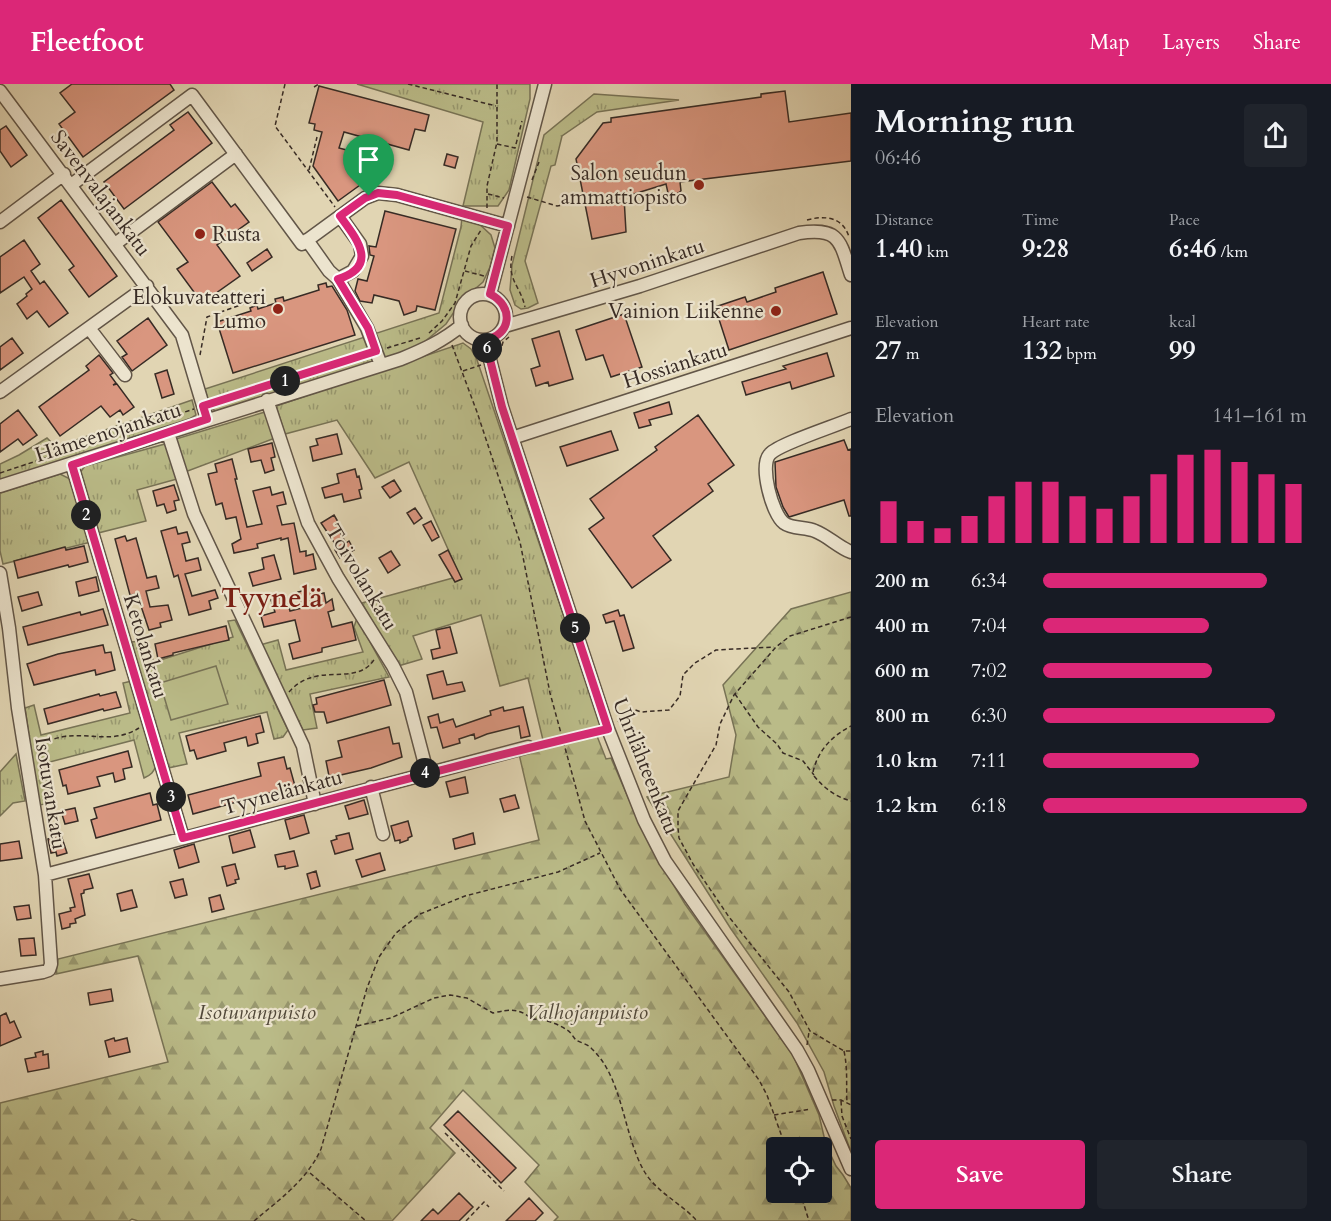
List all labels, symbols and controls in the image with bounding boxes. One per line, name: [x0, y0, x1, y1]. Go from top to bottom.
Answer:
text: Fleetfoot: [30, 23, 144, 61]
text: Map: [1090, 28, 1130, 57]
text: Layers: [1163, 28, 1220, 57]
text: Share: [1253, 28, 1301, 57]
text: Morning run: [875, 99, 1075, 144]
button: share: [1244, 104, 1307, 167]
street label: Savenvalajankatu: [44, 124, 158, 262]
pin: [343, 134, 394, 196]
icon: arrive: [352, 143, 385, 176]
text: 06:46: [875, 144, 921, 171]
place label: Salon seudun ammattiopisto: [561, 159, 687, 212]
marker: Salon seudun ammattiopisto: [692, 178, 706, 192]
text: Distance: [875, 209, 933, 231]
text: Time: [1022, 209, 1059, 231]
text: Pace: [1169, 209, 1200, 231]
place label: Rusta: [212, 220, 261, 249]
marker: Rusta: [193, 227, 207, 241]
street label: Hyvoninkatu: [586, 231, 708, 296]
text: 1.40: [875, 231, 923, 266]
text: 9:28: [1022, 231, 1070, 266]
text: 6:46: [1169, 231, 1217, 266]
text: km: [923, 241, 949, 263]
text: /km: [1217, 241, 1248, 263]
place label: Elokuvateatteri Lumo: [132, 283, 266, 336]
place label: Vainion Liikenne: [608, 297, 764, 326]
marker: Elokuvateatteri Lumo: [271, 302, 285, 316]
marker: Vainion Liikenne: [769, 304, 783, 318]
text: Elevation: [875, 311, 939, 333]
text: Heart rate: [1022, 311, 1090, 333]
text: kcal: [1169, 311, 1196, 333]
pin: 6: [472, 333, 502, 363]
text: 27: [875, 333, 902, 368]
text: 132: [1022, 333, 1062, 368]
text: 99: [1169, 333, 1196, 368]
street label: Hossiankatu: [619, 335, 731, 396]
text: 6: [483, 337, 491, 359]
text: m: [902, 343, 919, 365]
text: bpm: [1062, 343, 1097, 365]
pin: 1: [270, 366, 300, 396]
text: 1: [281, 370, 289, 392]
street label: Hämeenojankatu: [31, 395, 185, 470]
text: Elevation: [875, 402, 954, 429]
text: 141–161 m: [1212, 402, 1307, 429]
pin: 2: [71, 500, 101, 530]
text: 2: [82, 504, 90, 526]
street label: Toivolankatu: [318, 519, 405, 636]
text: 200 m: [875, 567, 930, 594]
text: 6:34: [971, 567, 1007, 594]
district label: Tyynelä: [221, 580, 323, 617]
street label: Ketolankatu: [116, 590, 175, 702]
text: 400 m: [875, 612, 930, 639]
text: 7:04: [971, 612, 1007, 639]
pin: 5: [560, 613, 590, 643]
text: 5: [571, 617, 579, 639]
text: 600 m: [875, 657, 930, 684]
text: 7:02: [971, 657, 1007, 684]
street label: Uhrilähteenkatu: [605, 694, 686, 839]
text: 800 m: [875, 702, 930, 729]
text: 6:30: [971, 702, 1007, 729]
street label: Isotuvankatu: [27, 735, 74, 852]
text: 1.0 km: [875, 747, 938, 774]
text: 7:11: [971, 747, 1007, 774]
pin: 4: [410, 758, 440, 788]
street label: Tyynelänkatu: [218, 762, 346, 823]
text: 4: [421, 762, 429, 784]
pin: 3: [156, 782, 186, 812]
text: 3: [167, 786, 175, 808]
text: 1.2 km: [875, 792, 938, 819]
text: 6:18: [971, 792, 1007, 819]
park label: Isotuvanpuisto: [198, 998, 316, 1027]
park label: Valhojanpuisto: [526, 998, 648, 1027]
map controls: [766, 1137, 832, 1203]
button: locate: [766, 1137, 832, 1203]
button: Save: [875, 1140, 1085, 1209]
button: Share: [1097, 1140, 1307, 1209]

